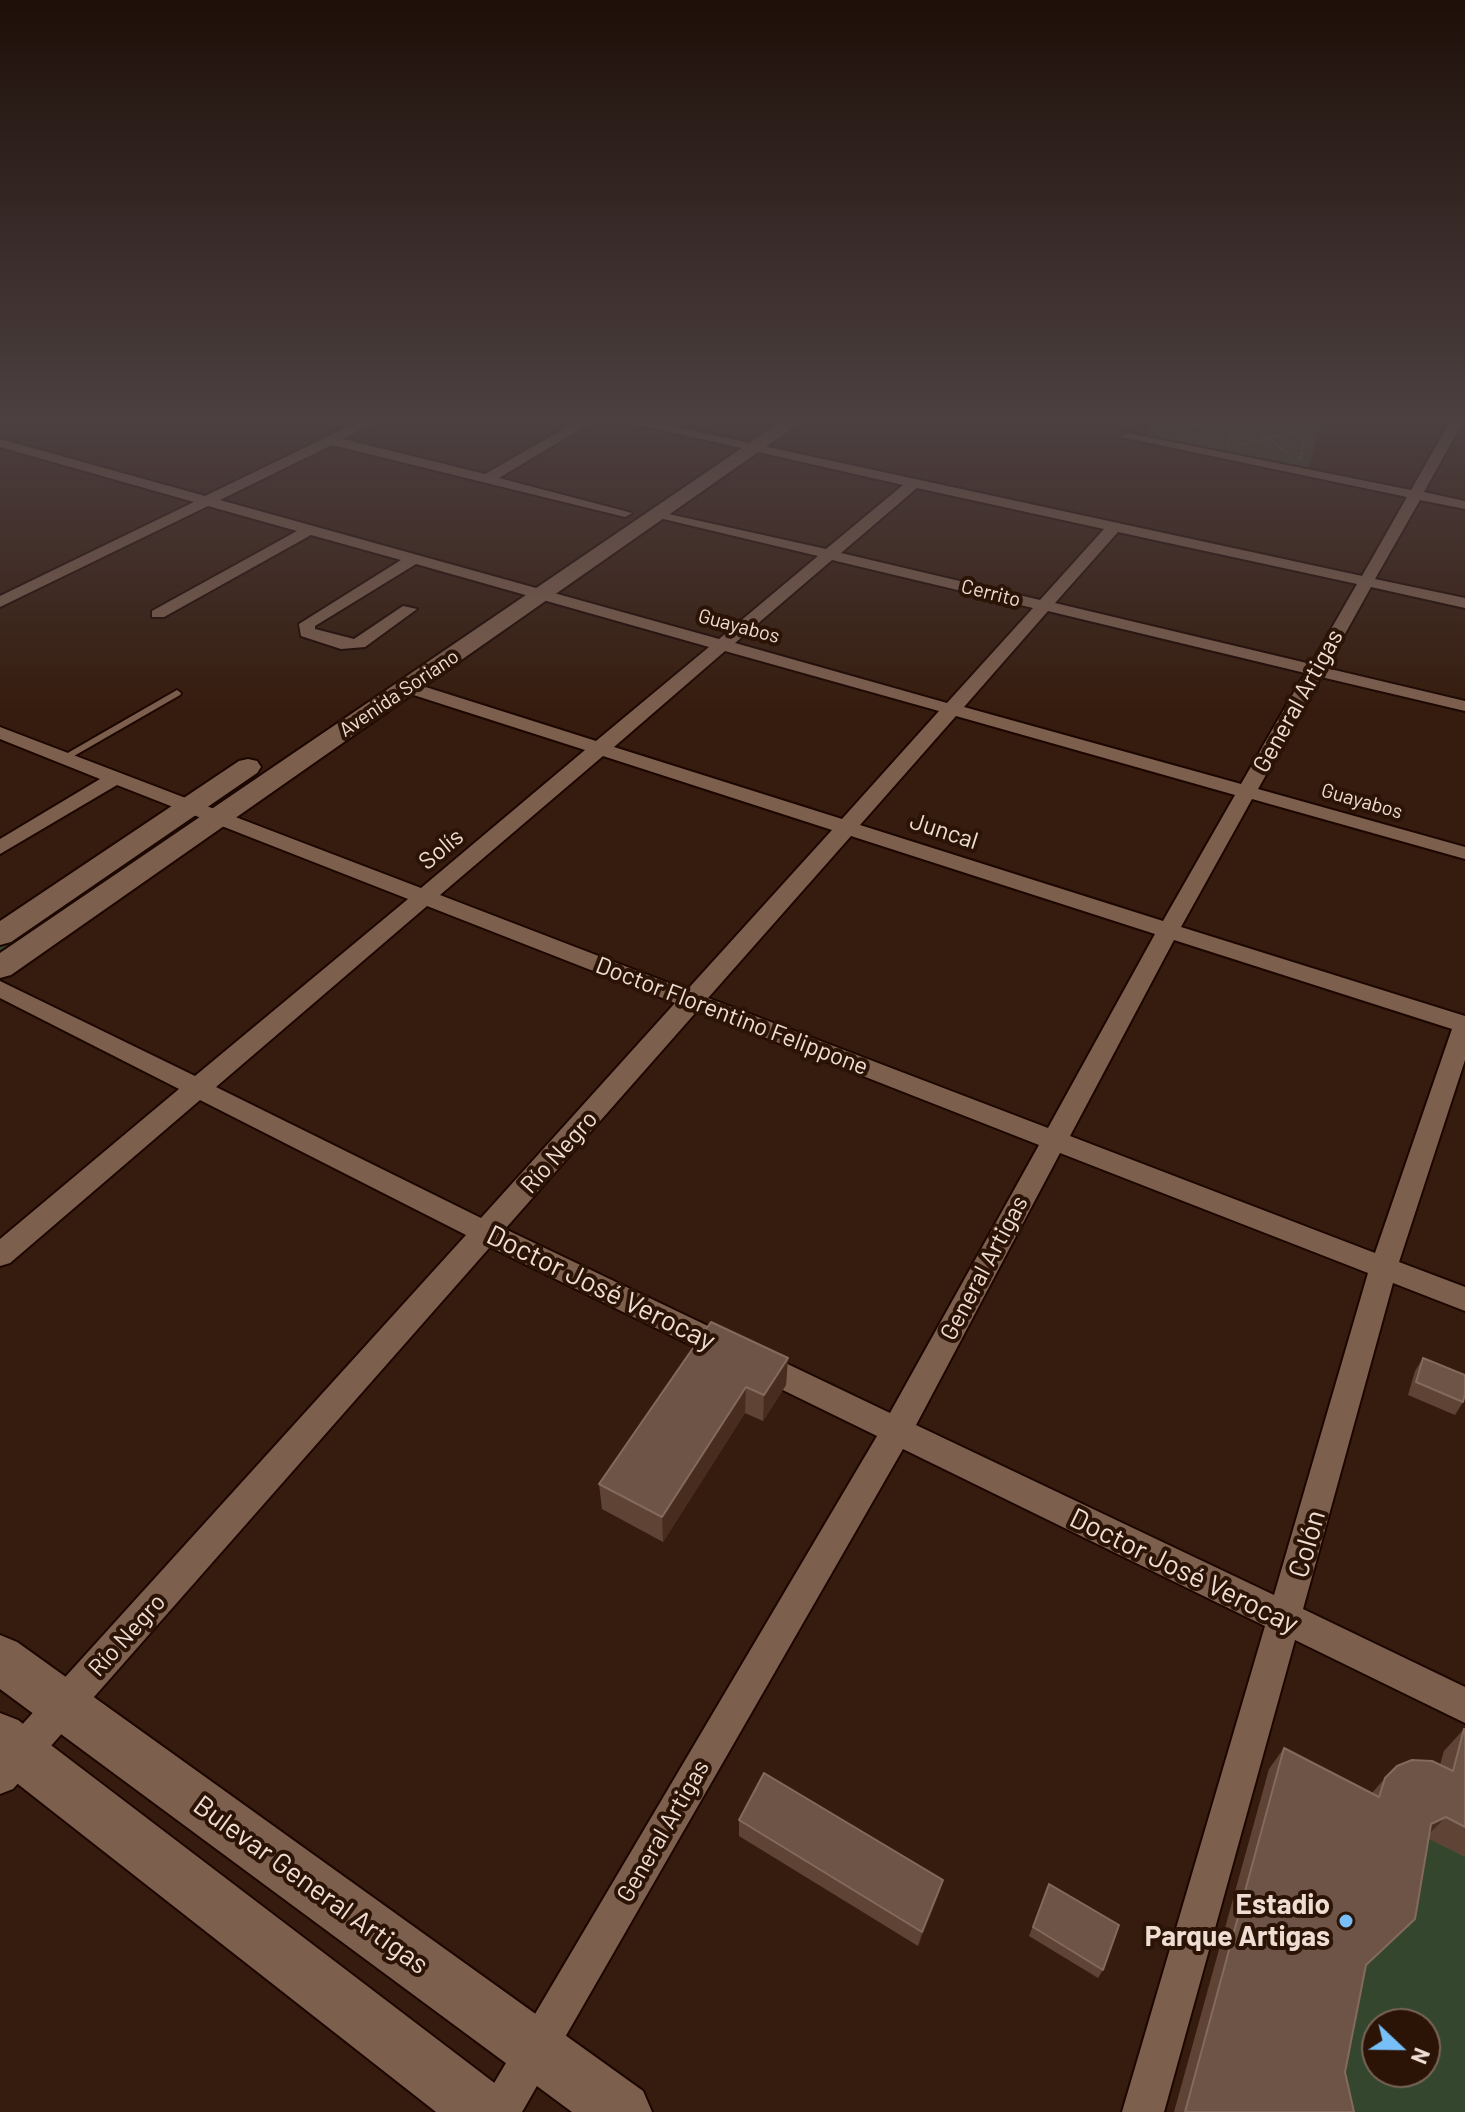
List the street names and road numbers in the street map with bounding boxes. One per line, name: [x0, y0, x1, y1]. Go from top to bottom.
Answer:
street label: Cerrito: [959, 574, 1023, 612]
street label: Guayabos: [696, 604, 782, 648]
street label: General Artigas: [1247, 624, 1349, 778]
street label: Avenida Soriano: [335, 644, 463, 742]
street label: Guayabos: [1319, 778, 1405, 824]
street label: Juncal: [906, 807, 982, 855]
street label: Solís: [413, 822, 469, 876]
street label: Doctor Florentino Felippone: [592, 951, 872, 1081]
street label: Río Negro: [514, 1105, 604, 1199]
street label: General Artigas: [934, 1191, 1034, 1345]
street label: Doctor José Verocay: [481, 1218, 721, 1358]
street label: Doctor José Verocay: [1064, 1501, 1304, 1641]
street label: Colón: [1281, 1506, 1333, 1582]
street label: Río Negro: [82, 1588, 172, 1682]
street label: General Artigas: [611, 1755, 715, 1907]
street label: Bulevar General Artigas: [187, 1788, 435, 1982]

